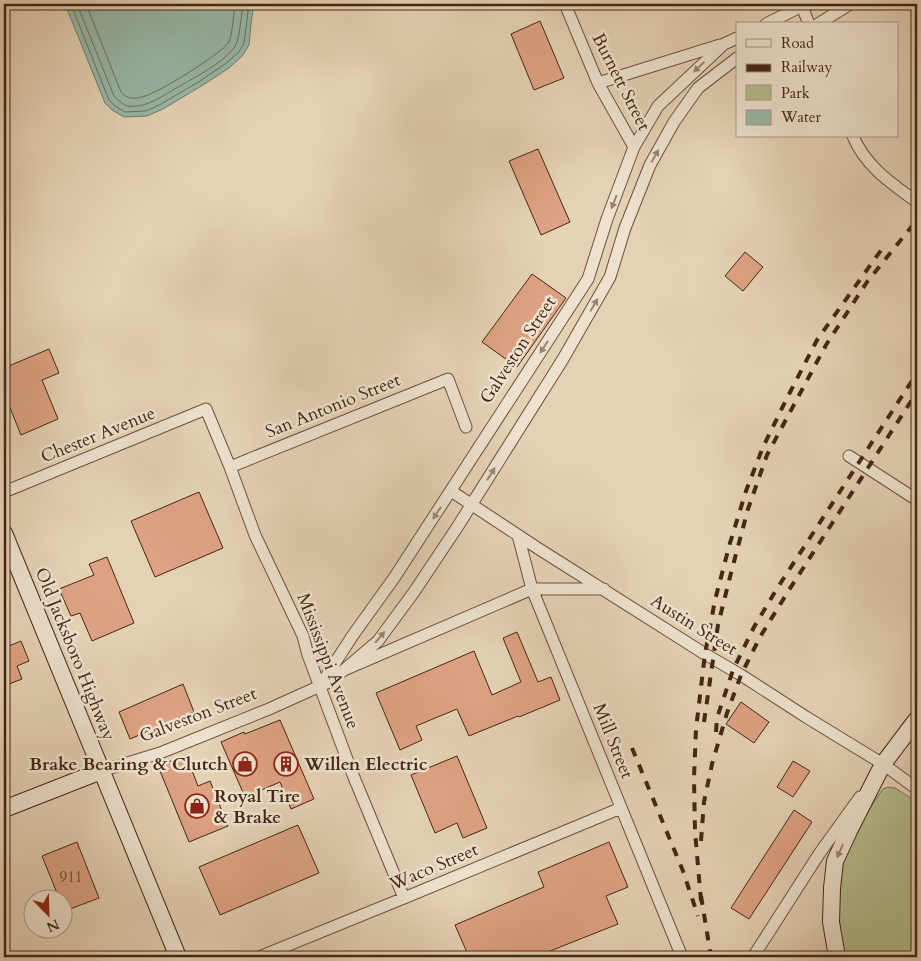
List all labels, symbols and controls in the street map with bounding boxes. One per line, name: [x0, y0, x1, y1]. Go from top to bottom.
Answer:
legend: [736, 22, 898, 138]
street label: Burnett Street: [586, 29, 656, 135]
text: Road: [781, 33, 814, 53]
text: Railway: [781, 57, 832, 77]
one-way arrow: [694, 61, 706, 73]
text: Park: [781, 83, 810, 103]
text: Water: [780, 107, 822, 127]
one-way arrow: [651, 148, 659, 163]
one-way arrow: [610, 195, 618, 210]
street label: Galveston Street: [474, 291, 562, 409]
one-way arrow: [589, 299, 598, 312]
one-way arrow: [539, 341, 548, 354]
street label: San Antonio Street: [262, 367, 404, 444]
street label: Chester Avenue: [37, 401, 159, 469]
one-way arrow: [486, 467, 495, 480]
one-way arrow: [432, 507, 442, 520]
street label: Old Jacksboro Highway: [29, 564, 121, 745]
street label: Austin Street: [646, 588, 742, 662]
street label: Mississippi Avenue: [291, 589, 365, 733]
one-way arrow: [374, 631, 385, 644]
street label: Galveston Street: [136, 681, 261, 749]
street label: Mill Street: [587, 700, 640, 783]
shop icon: Brake Bearing & Clutch: [232, 751, 258, 777]
building icon: Willen Electric: [273, 751, 299, 777]
place label: Brake Bearing & Clutch: [29, 752, 228, 777]
place label: Willen Electric: [303, 752, 428, 777]
place label: Royal Tire & Brake: [214, 784, 300, 830]
shop icon: Royal Tire & Brake: [184, 793, 210, 819]
street label: Waco Street: [385, 837, 482, 897]
one-way arrow: [835, 844, 843, 858]
house number: 911: [59, 867, 83, 887]
north arrow: [22, 888, 72, 938]
text: N: [44, 914, 62, 937]

